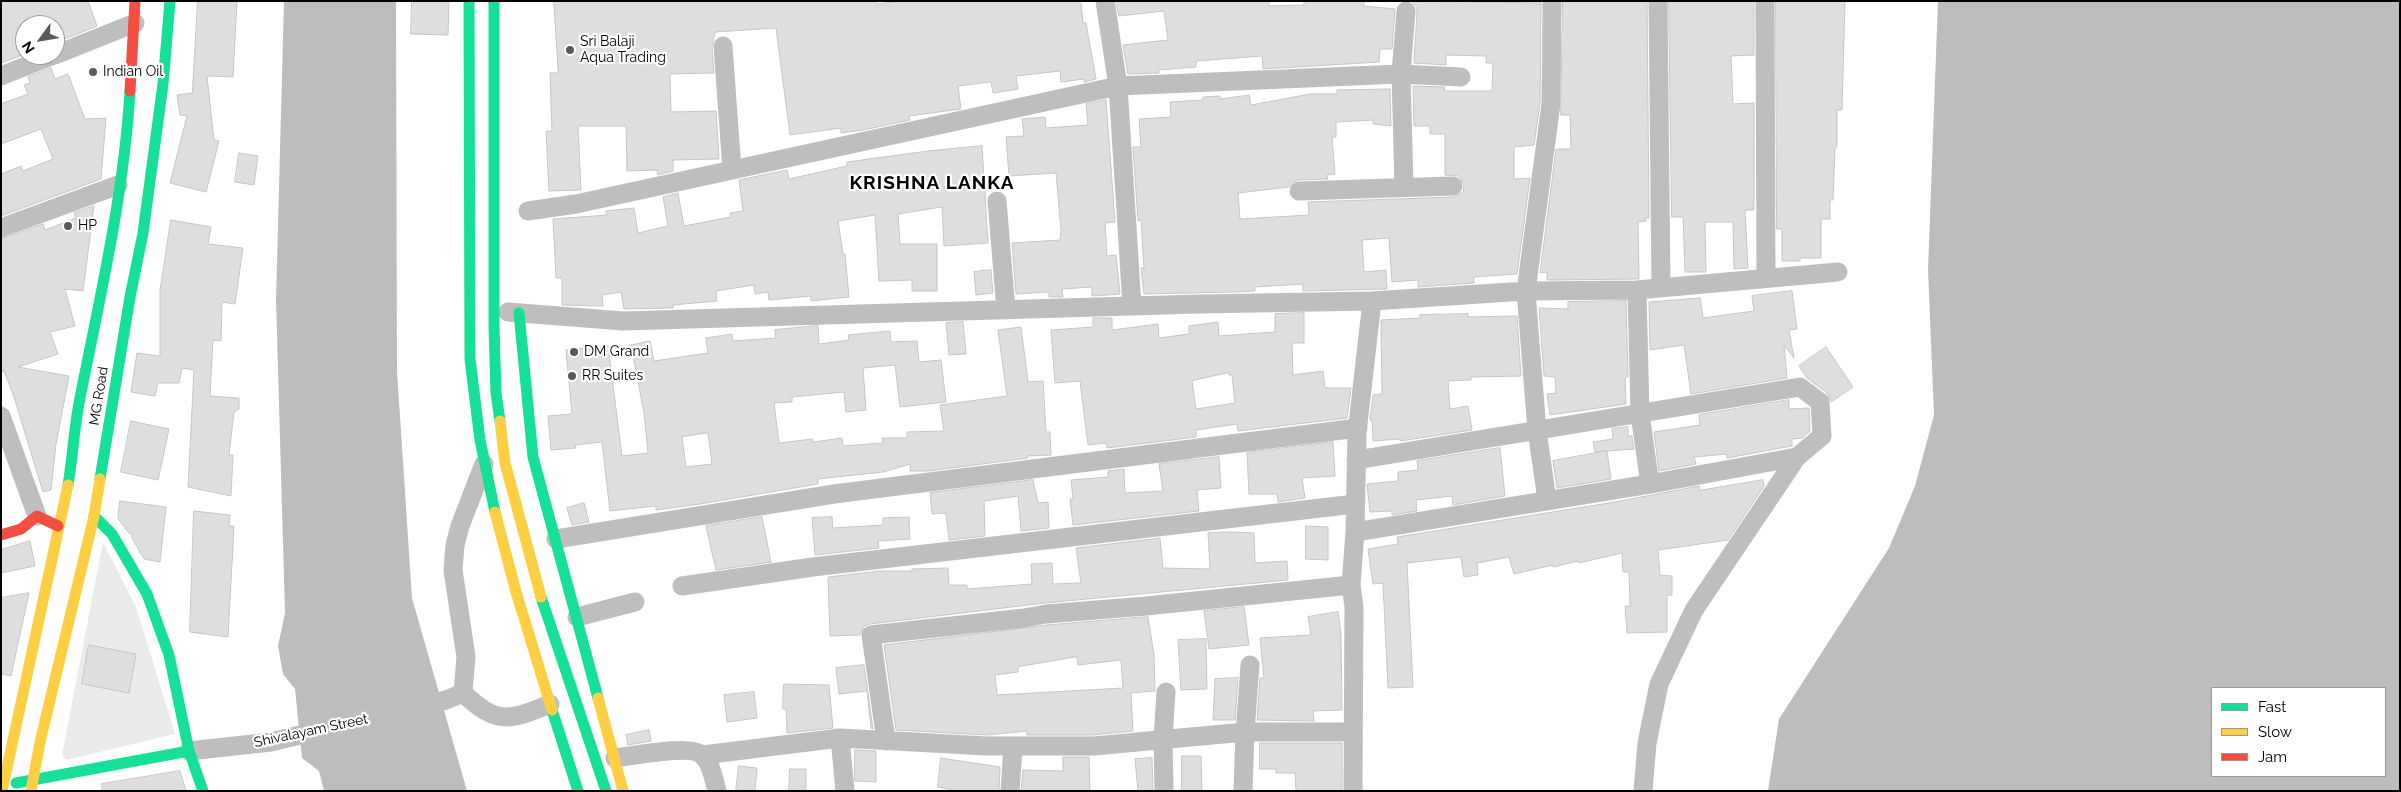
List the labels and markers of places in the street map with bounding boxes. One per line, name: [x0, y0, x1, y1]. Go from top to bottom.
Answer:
place label: Sri Balaji Aqua Trading: [580, 34, 666, 66]
marker: Sri Balaji Aqua Trading: [564, 44, 576, 56]
place label: Indian Oil: [103, 64, 163, 80]
marker: Indian Oil: [87, 66, 99, 78]
place label: HP: [78, 218, 97, 234]
marker: HP: [62, 220, 74, 232]
place label: DM Grand: [584, 344, 649, 360]
marker: DM Grand: [568, 346, 580, 358]
place label: RR Suites: [582, 368, 643, 384]
marker: RR Suites: [566, 370, 578, 382]

